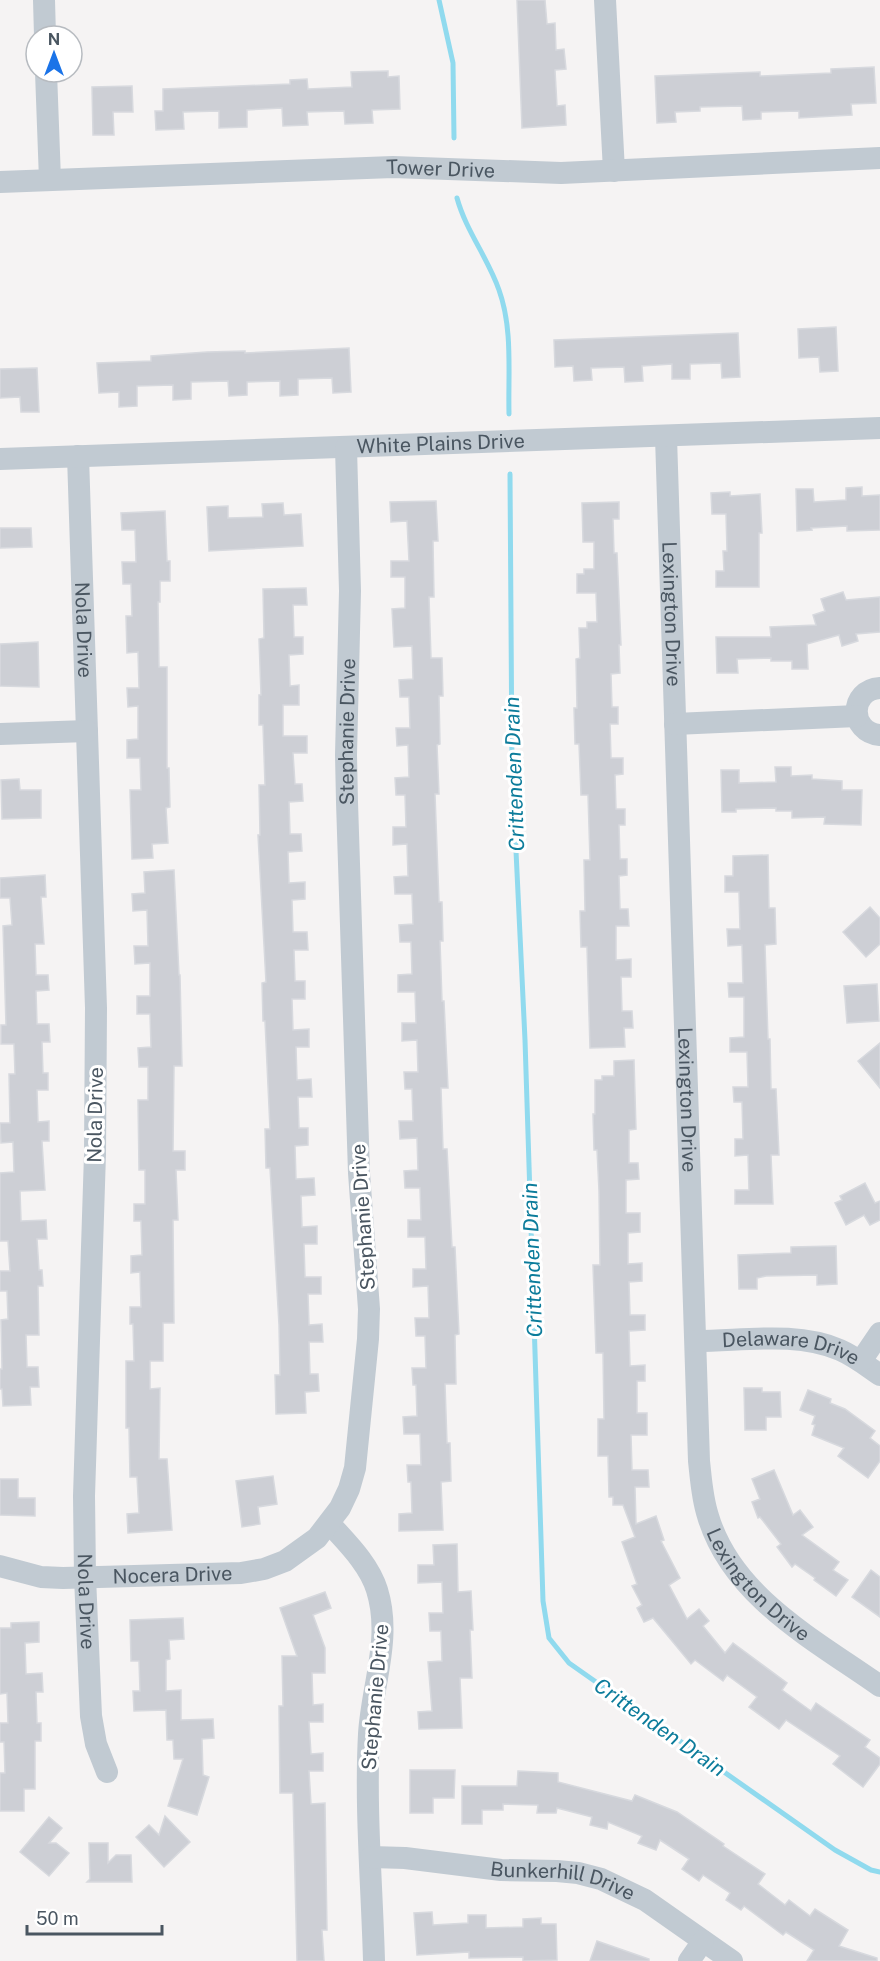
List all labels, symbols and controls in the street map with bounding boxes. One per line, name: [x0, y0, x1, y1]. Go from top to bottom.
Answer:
north arrow: [24, 24, 84, 84]
text: N: [48, 30, 60, 49]
street label: Tower Drive: [386, 155, 496, 183]
street label: White Plains Drive: [356, 429, 525, 458]
street label: Lexington Drive: [657, 541, 686, 687]
street label: Nola Drive: [70, 582, 97, 678]
street label: Stephanie Drive: [334, 658, 360, 805]
water label: Crittenden Drain: [499, 696, 529, 852]
street label: Lexington Drive: [673, 1027, 702, 1173]
street label: Nola Drive: [82, 1067, 108, 1163]
street label: Stephanie Drive: [346, 1143, 380, 1291]
water label: Crittenden Drain: [517, 1182, 547, 1338]
street label: Delaware Drive: [721, 1326, 864, 1370]
street label: Lexington Drive: [701, 1524, 815, 1646]
street label: Nola Drive: [73, 1553, 100, 1650]
street label: Nocera Drive: [112, 1561, 233, 1589]
street label: Stephanie Drive: [357, 1623, 393, 1771]
water label: Crittenden Drain: [589, 1672, 731, 1782]
street label: Bunkerhill Drive: [489, 1857, 639, 1905]
scale bar: [27, 1898, 162, 1936]
text: 50 m: [36, 1908, 79, 1929]

